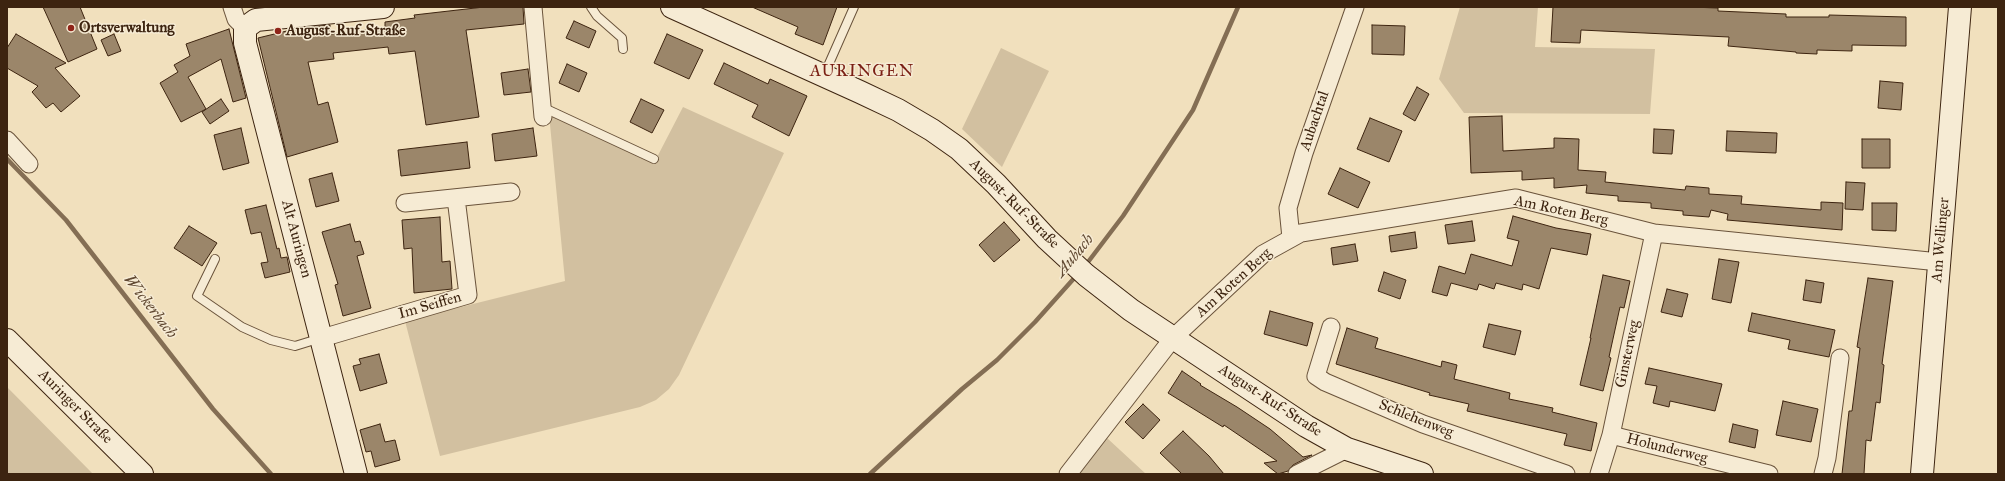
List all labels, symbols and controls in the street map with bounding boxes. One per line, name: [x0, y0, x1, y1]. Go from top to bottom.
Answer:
place label: Ortsverwaltung: [79, 19, 174, 37]
place label: August-Ruf-Straße: [286, 22, 406, 40]
marker: Ortsverwaltung: [66, 23, 76, 33]
marker: August-Ruf-Straße: [273, 26, 283, 36]
district label: AURINGEN: [810, 62, 914, 82]
street label: Aubachtal: [1296, 89, 1334, 153]
street label: August-Ruf-Straße: [965, 155, 1063, 253]
street label: Am Roten Berg: [1512, 192, 1610, 230]
street label: Am Wellinger: [1928, 197, 1954, 283]
street label: Alt Auringen: [277, 198, 315, 280]
water label: Aubach: [1052, 231, 1098, 281]
street label: Am Roten Berg: [1192, 244, 1276, 322]
water label: Wickerbach: [119, 271, 181, 343]
street label: Im Seiffen: [396, 288, 464, 324]
street label: Ginsterweg: [1612, 318, 1644, 390]
street label: August-Ruf-Straße: [1215, 361, 1325, 441]
street label: Auringer Straße: [34, 366, 116, 448]
street label: Schlehenweg: [1376, 396, 1456, 442]
street label: Holunderweg: [1625, 430, 1709, 468]

